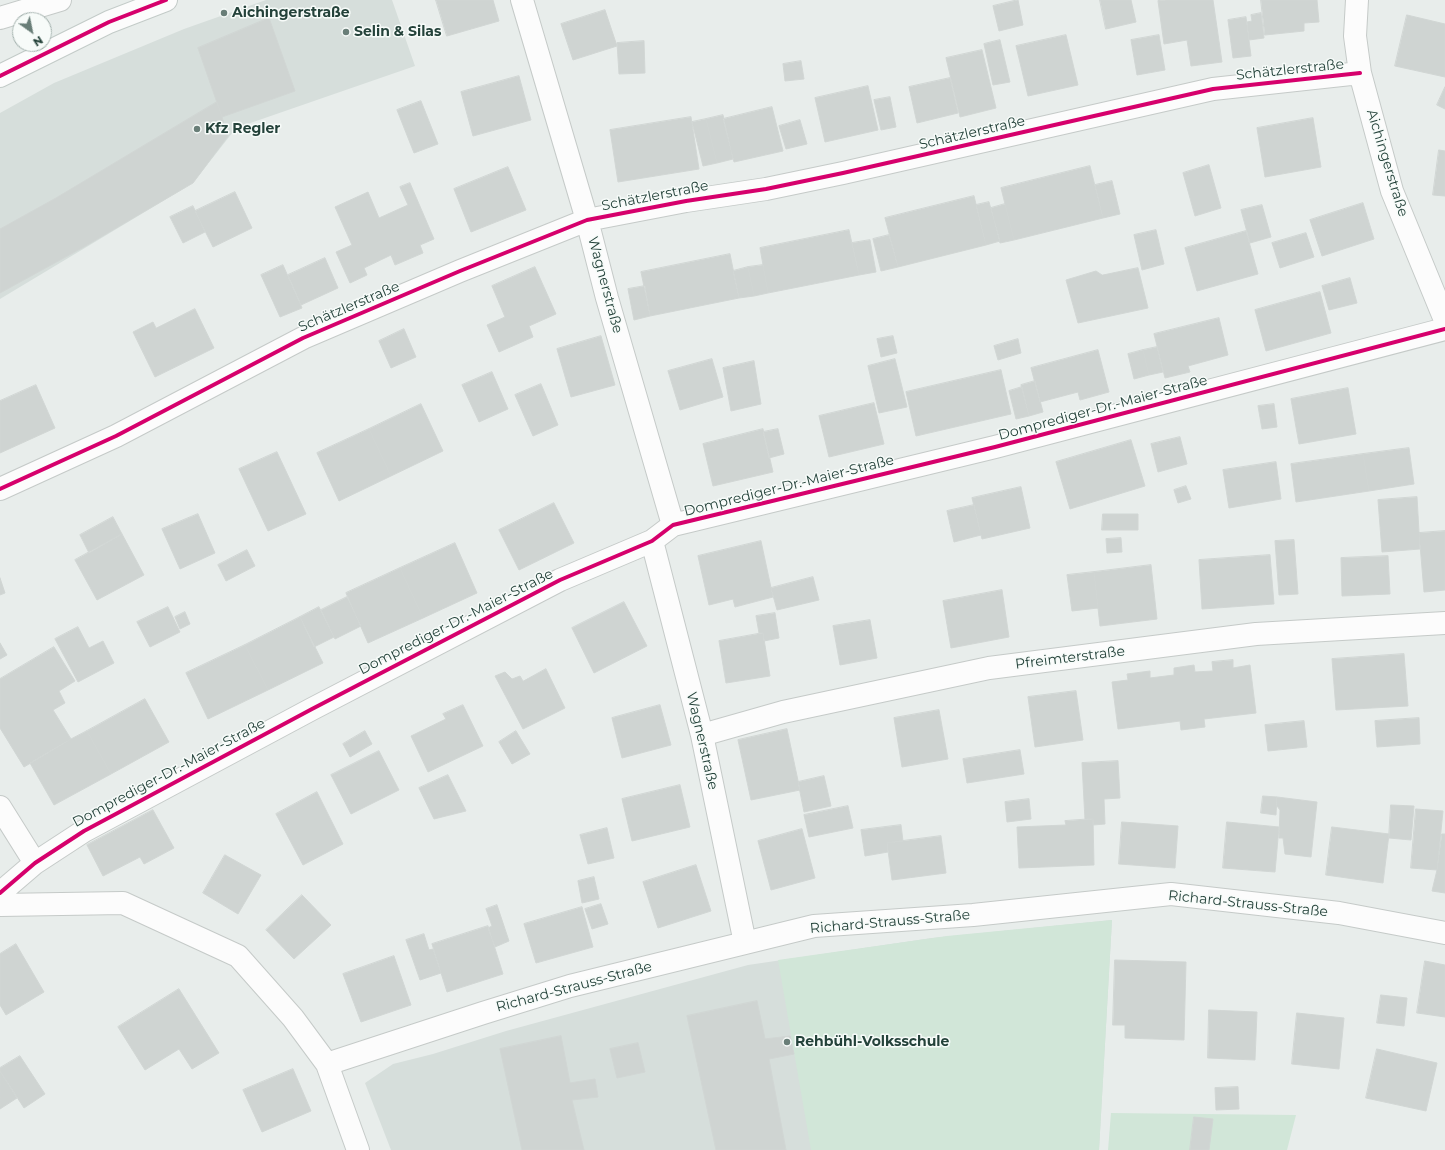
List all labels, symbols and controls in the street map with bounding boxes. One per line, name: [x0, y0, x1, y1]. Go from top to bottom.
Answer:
place label: Aichingerstraße: [232, 5, 350, 21]
marker: Aichingerstraße: [219, 8, 229, 18]
north arrow: [12, 12, 52, 52]
place label: Selin & Silas: [354, 24, 441, 40]
marker: Selin & Silas: [341, 27, 351, 37]
text: N: [30, 33, 46, 50]
street label: Schätzlerstraße: [1235, 56, 1345, 84]
street label: Aichingerstraße: [1363, 107, 1411, 219]
street label: Schätzlerstraße: [917, 113, 1027, 153]
place label: Kfz Regler: [205, 121, 280, 137]
marker: Kfz Regler: [192, 124, 202, 134]
street label: Schätzlerstraße: [600, 177, 710, 215]
street label: Wagnerstraße: [584, 235, 626, 335]
street label: Schätzlerstraße: [296, 278, 402, 336]
street label: Domprediger-Dr.-Maier-Straße: [997, 372, 1209, 444]
street label: Domprediger-Dr.-Maier-Straße: [682, 452, 896, 520]
street label: Domprediger-Dr.-Maier-Straße: [356, 566, 556, 678]
street label: Pfreimterstraße: [1014, 643, 1126, 673]
street label: Wagnerstraße: [683, 691, 721, 791]
street label: Domprediger-Dr.-Maier-Straße: [70, 715, 268, 831]
street label: Richard-Strauss-Straße: [1167, 887, 1329, 921]
street label: Richard-Strauss-Straße: [809, 907, 971, 937]
street label: Richard-Strauss-Straße: [494, 958, 654, 1016]
place label: Rehbühl-Volksschule: [795, 1034, 949, 1050]
marker: Rehbühl-Volksschule: [782, 1037, 792, 1047]

